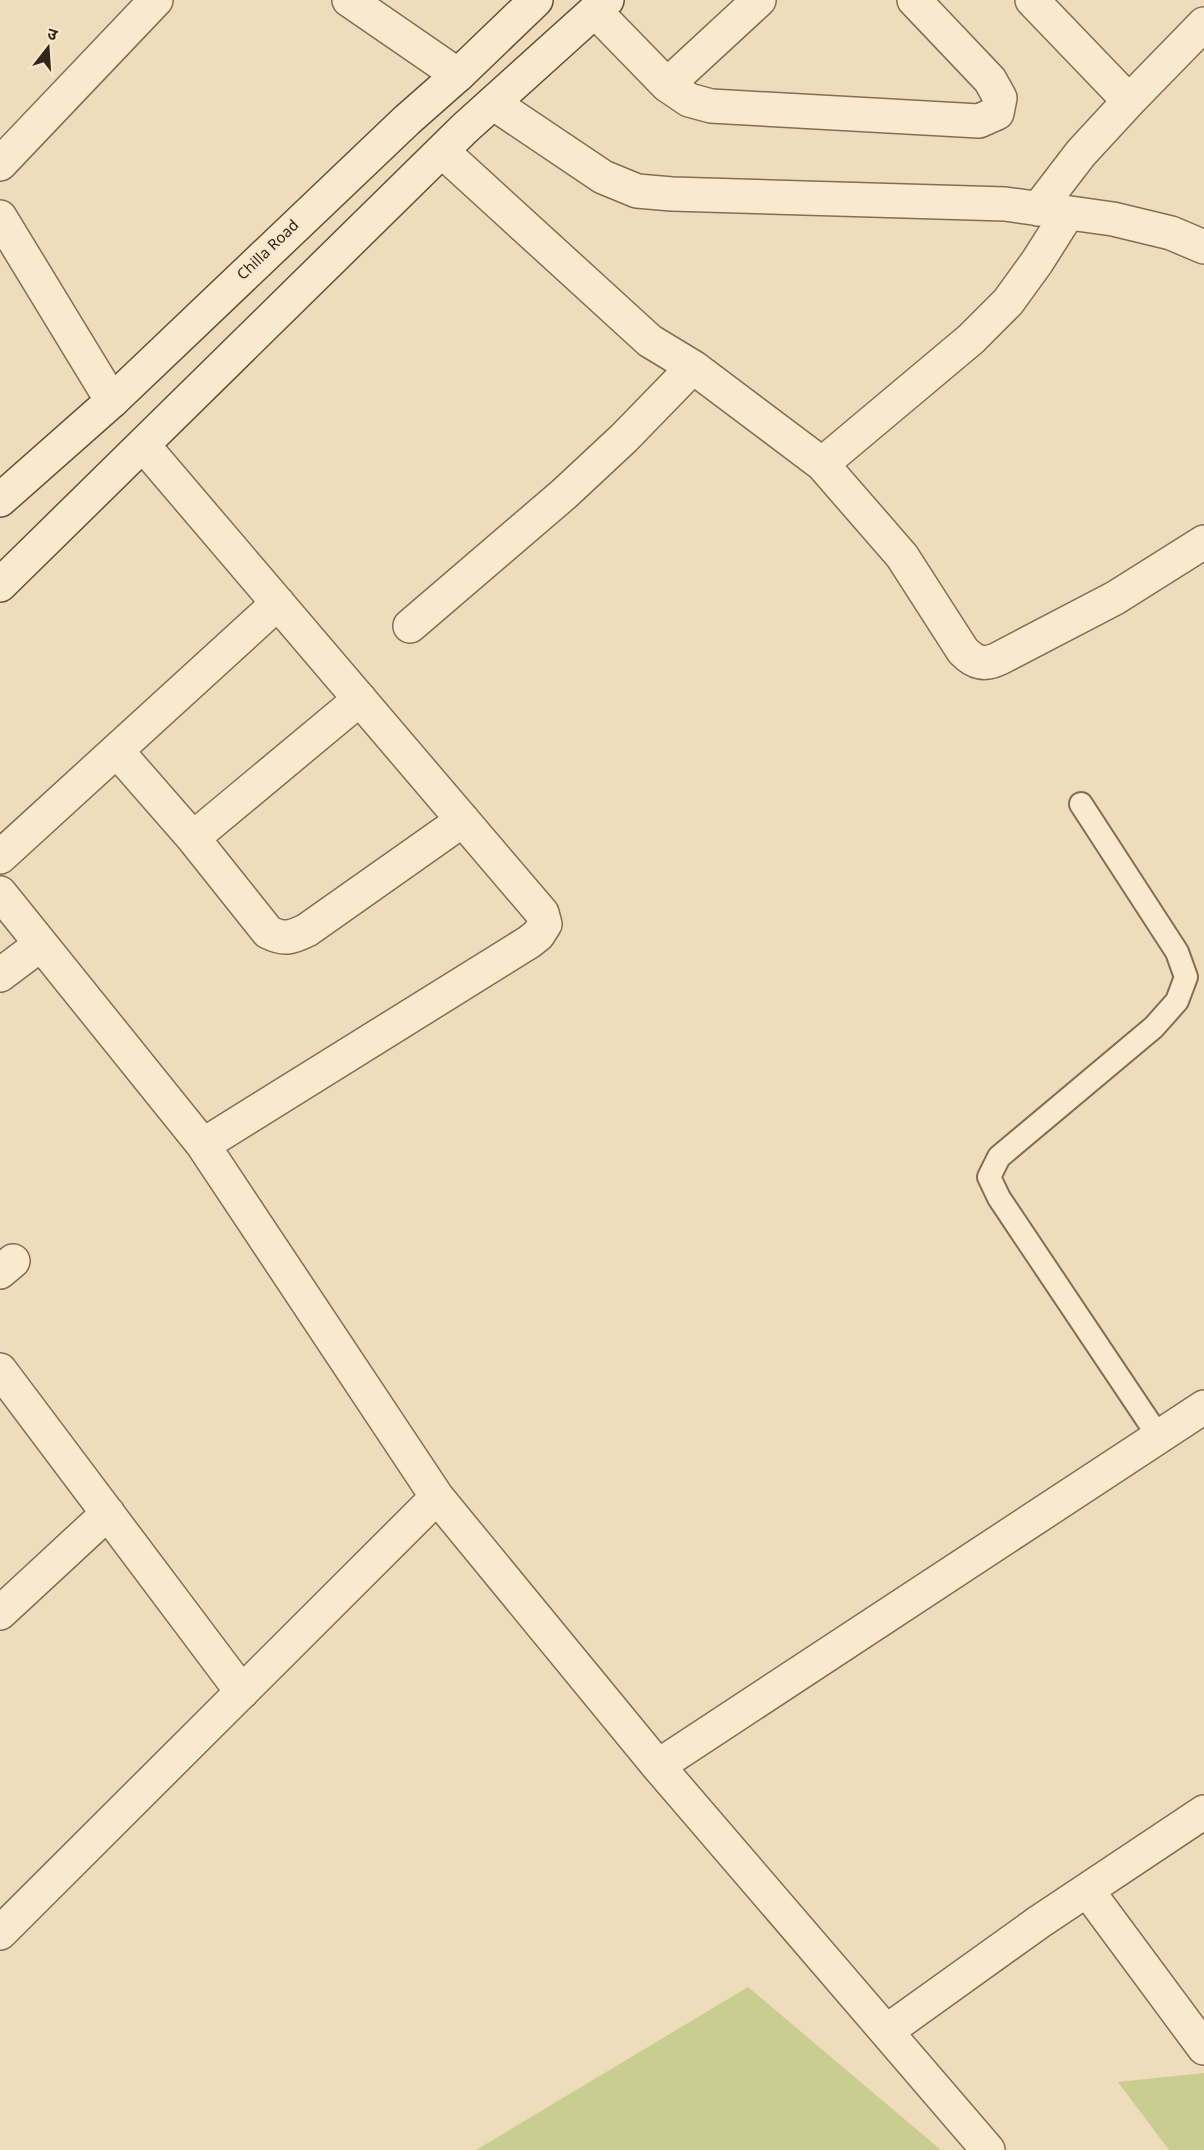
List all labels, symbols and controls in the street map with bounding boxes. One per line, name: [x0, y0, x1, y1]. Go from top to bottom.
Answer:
north arrow: [18, 18, 78, 78]
text: उ: [44, 25, 60, 48]
street label: Chilla Road: [234, 217, 304, 285]

